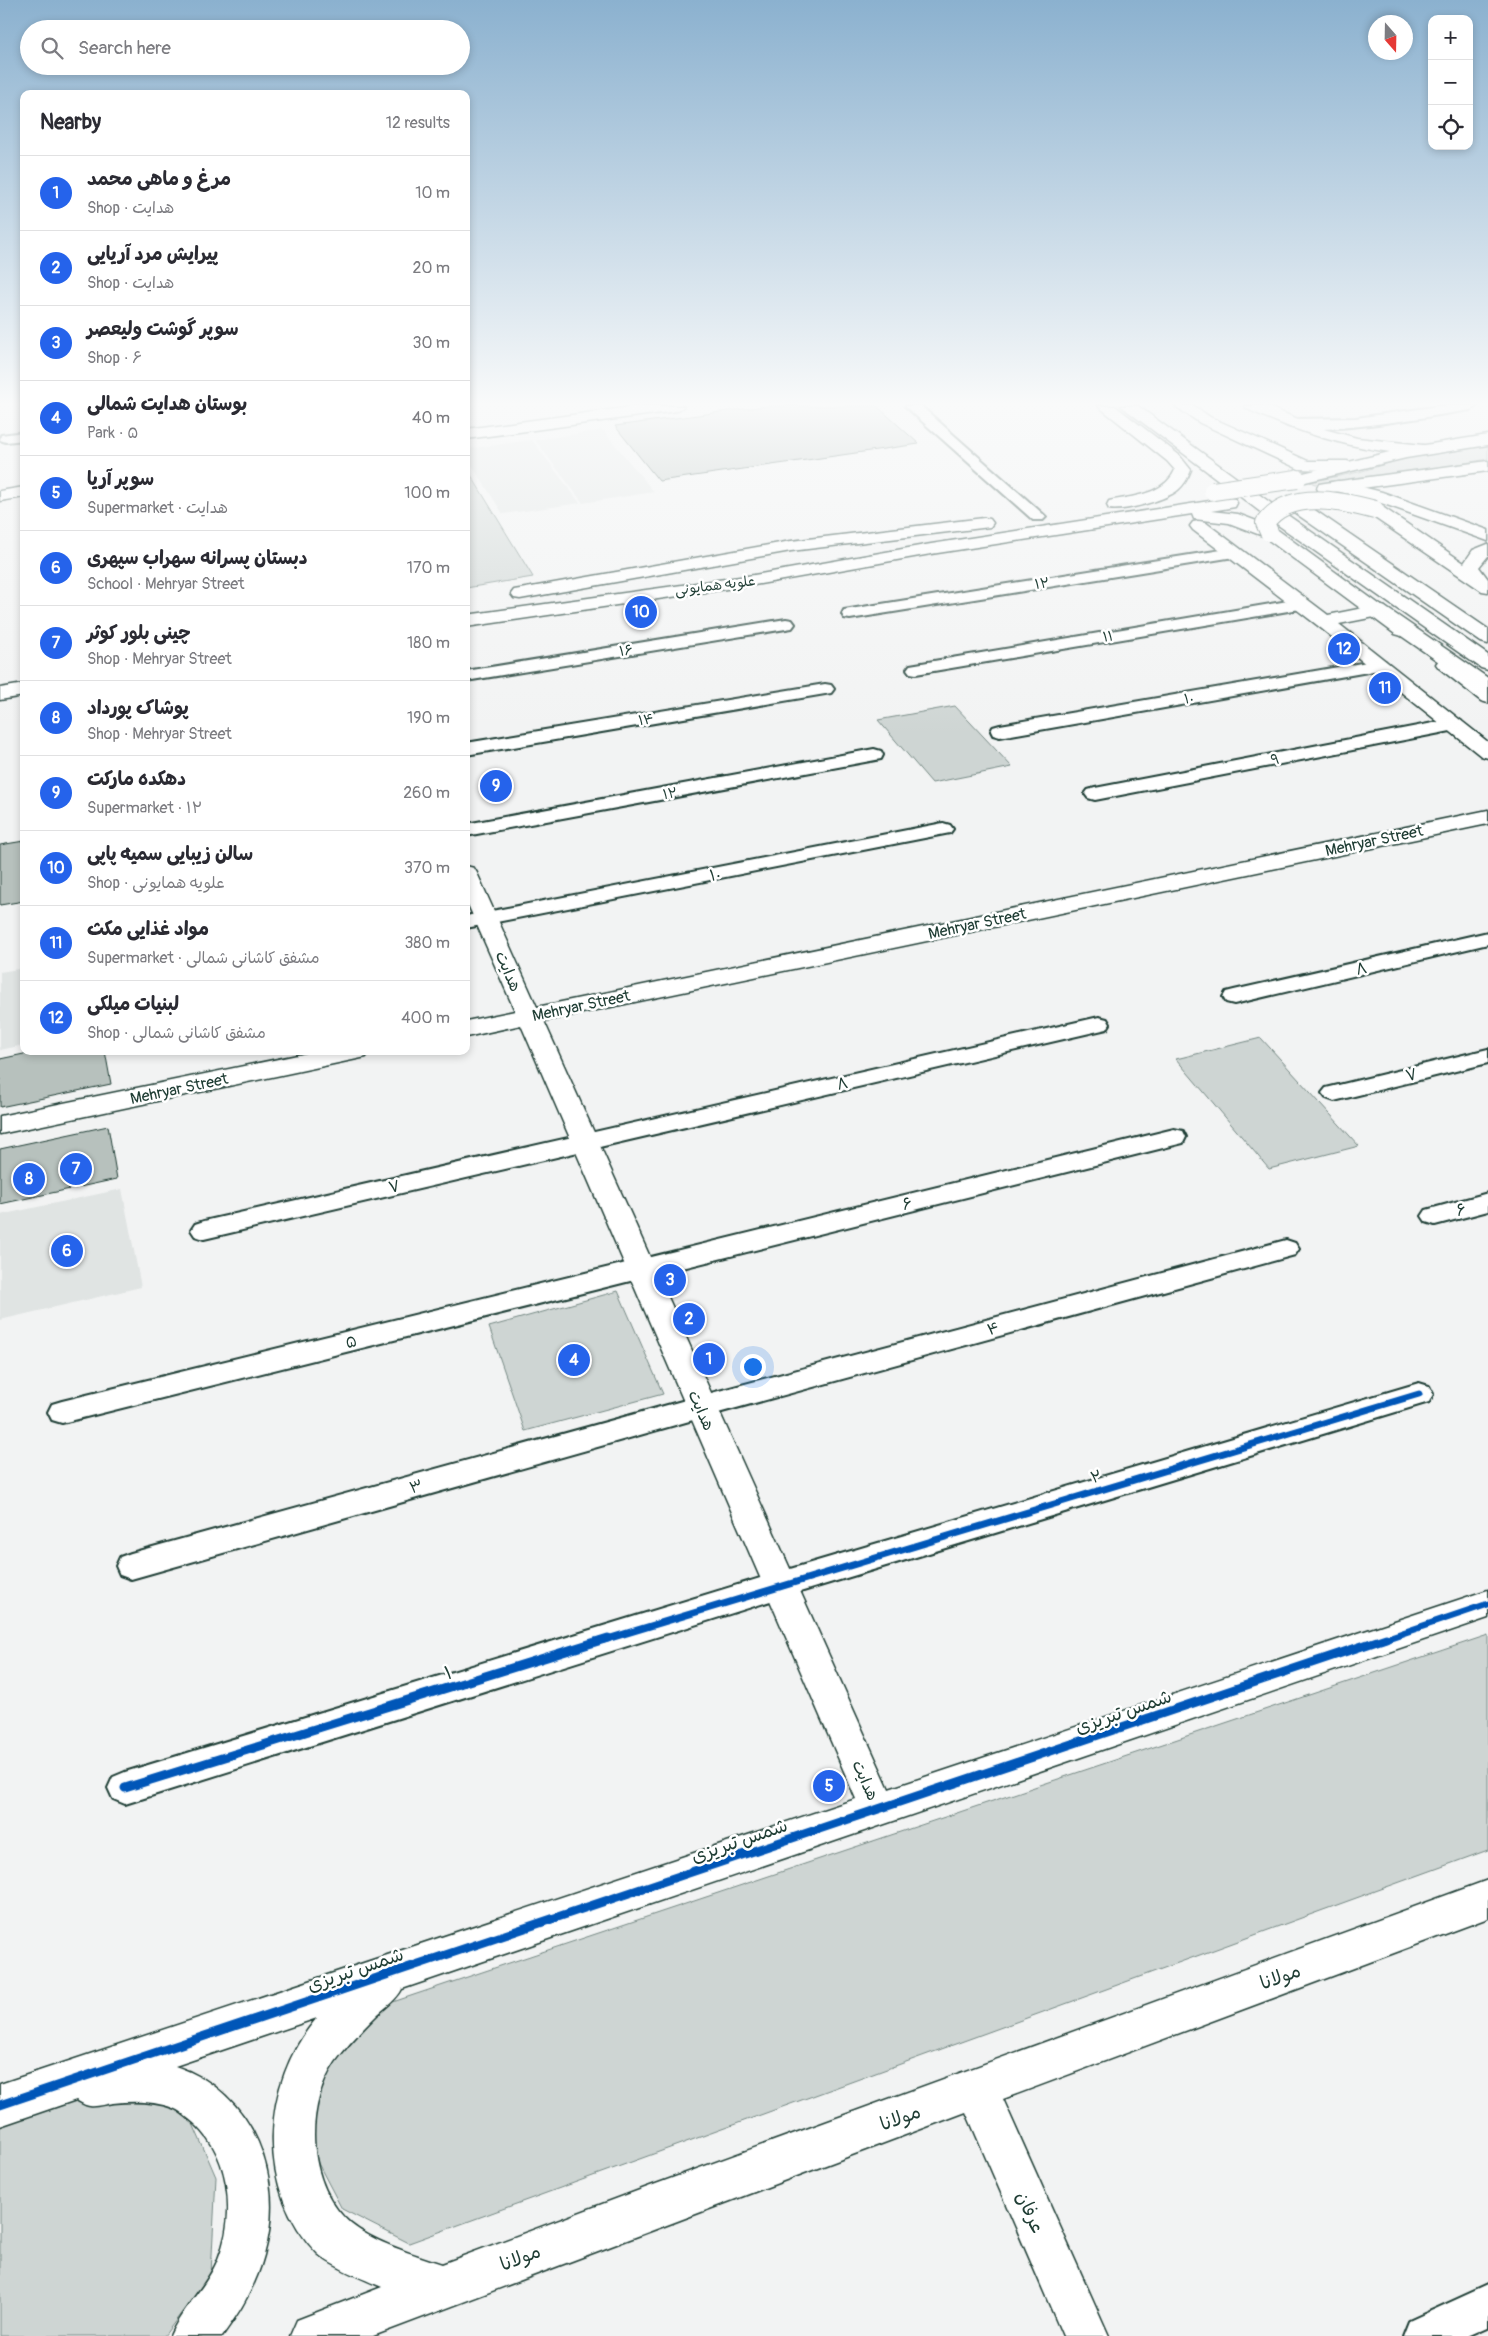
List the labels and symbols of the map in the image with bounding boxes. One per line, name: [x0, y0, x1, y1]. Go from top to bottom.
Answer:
north arrow: [1368, 15, 1413, 60]
street label: علویه همایونی: [674, 572, 756, 600]
street label: ۱۲: [1034, 574, 1051, 593]
pin: 10: [625, 593, 657, 631]
street label: ۱۱: [1102, 627, 1115, 646]
pin: 12: [1328, 630, 1360, 668]
street label: ۱۶: [618, 641, 634, 660]
pin: 11: [1369, 669, 1401, 707]
street label: ۱۰: [1183, 689, 1195, 708]
street label: ۱۴: [637, 710, 655, 729]
street label: ۹: [1269, 750, 1281, 769]
pin: 9: [480, 767, 512, 805]
street label: ۱۲: [661, 784, 679, 803]
street label: Mehryar Street: [1323, 821, 1425, 861]
street label: ۱۰: [708, 864, 723, 886]
street label: Mehryar Street: [926, 904, 1028, 944]
street label: هدایت: [491, 948, 526, 995]
street label: ۸: [1354, 958, 1369, 980]
street label: Mehryar Street: [530, 986, 632, 1026]
street label: ۷: [1403, 1064, 1419, 1086]
street label: Mehryar Street: [128, 1069, 230, 1109]
street label: ۸: [835, 1073, 850, 1095]
pin: 7: [60, 1150, 92, 1188]
pin: 8: [13, 1160, 45, 1198]
street label: ۷: [386, 1176, 402, 1198]
street label: ۶: [900, 1193, 914, 1215]
street label: ۶: [1454, 1199, 1469, 1221]
pin: 6: [51, 1232, 83, 1270]
pin: 3: [654, 1261, 686, 1299]
pin: 2: [673, 1300, 705, 1338]
street label: ۴: [985, 1318, 1002, 1340]
street label: ۵: [343, 1331, 359, 1353]
pin: 1: [693, 1340, 725, 1378]
pin: 4: [558, 1341, 590, 1379]
your location: [740, 1354, 766, 1380]
street label: هدایت: [683, 1387, 719, 1434]
street label: ۲: [1088, 1466, 1104, 1488]
street label: ۳: [407, 1476, 425, 1498]
street label: ۱: [441, 1660, 455, 1685]
street label: شمس تبریزی: [1072, 1684, 1175, 1740]
street label: هدایت: [847, 1757, 883, 1804]
pin: 5: [813, 1767, 845, 1805]
street label: شمس تبریزی: [688, 1813, 791, 1869]
street label: شمس تبریزی: [304, 1942, 407, 1998]
street label: مولانا: [1257, 1959, 1304, 1995]
street label: مولانا: [877, 2100, 924, 2136]
street label: عرفان: [1010, 2188, 1050, 2237]
street label: مولانا: [497, 2239, 544, 2277]

